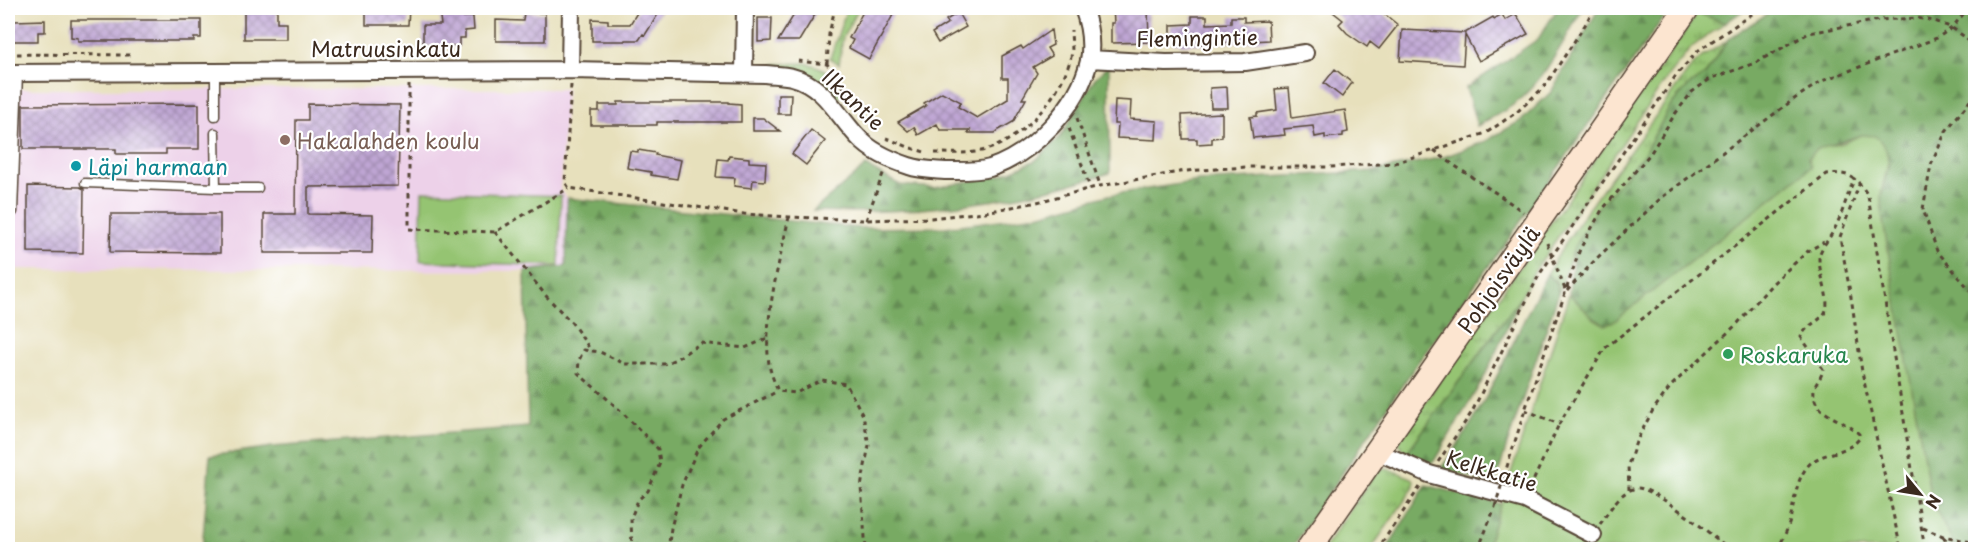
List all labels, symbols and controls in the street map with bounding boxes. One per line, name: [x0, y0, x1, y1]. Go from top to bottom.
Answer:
street label: Flemingintie: [1136, 20, 1258, 54]
street label: Matruusinkatu: [311, 32, 461, 64]
street label: Ilkantie: [815, 61, 893, 137]
place label: Hakalahden koulu: [297, 124, 480, 156]
marker: Hakalahden koulu: [278, 133, 292, 147]
place label: Läpi harmaan: [88, 150, 228, 182]
marker: Läpi harmaan: [69, 159, 83, 173]
street label: Pohjoisväylä: [1449, 219, 1547, 339]
place label: Roskaruka: [1740, 338, 1848, 370]
marker: Roskaruka: [1721, 347, 1735, 361]
street label: Kelkkatie: [1442, 441, 1542, 499]
north arrow: [1890, 464, 1950, 524]
text: N: [1920, 491, 1947, 513]

